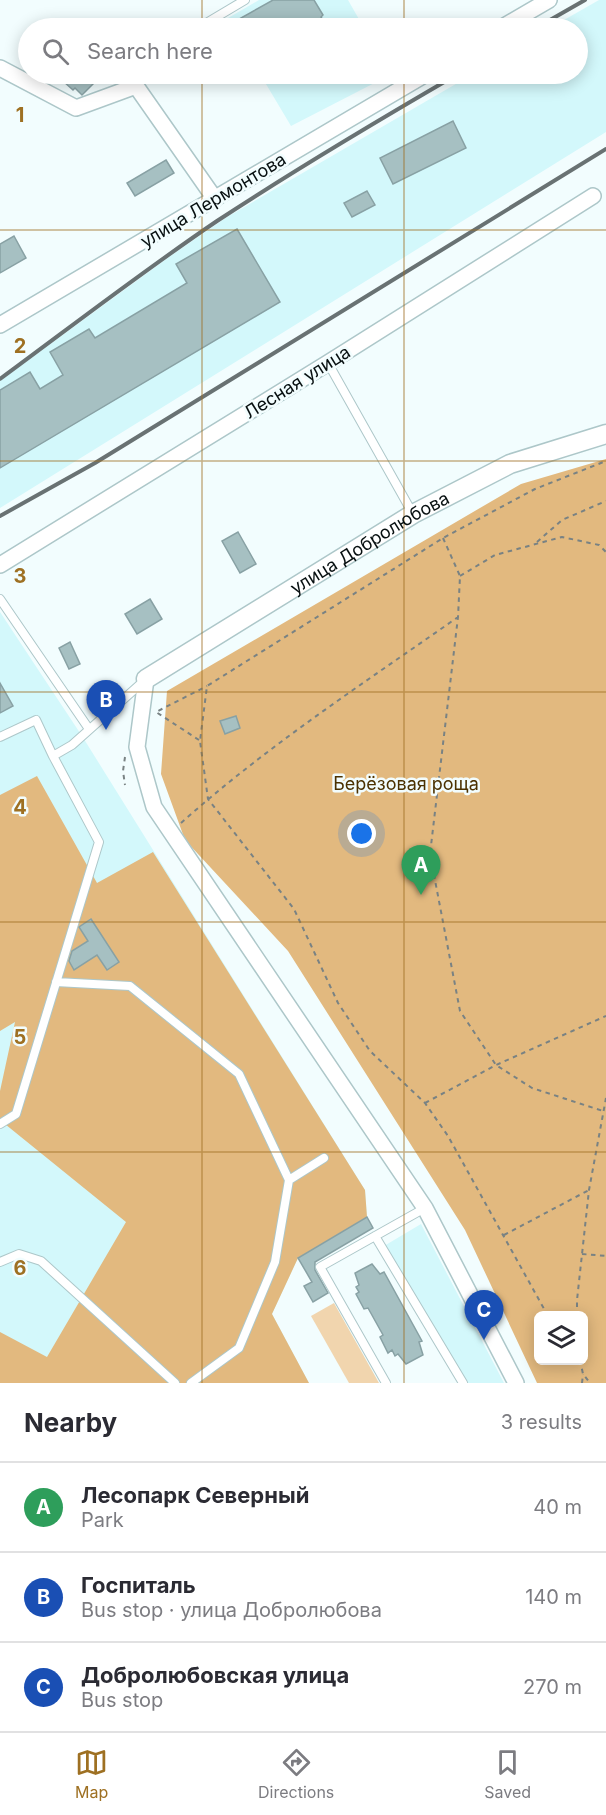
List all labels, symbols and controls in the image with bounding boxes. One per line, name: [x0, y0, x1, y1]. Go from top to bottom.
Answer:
search box: [18, 18, 588, 84]
icon: search: [39, 35, 72, 68]
text: Search here: [87, 38, 213, 64]
text: 1: [16, 103, 24, 127]
street label: улица Лермонтова: [137, 148, 289, 252]
text: 2: [14, 334, 26, 358]
street label: Лесная улица: [240, 341, 354, 423]
street label: улица Добролюбова: [286, 487, 452, 598]
text: 3: [14, 564, 26, 588]
pin: B: [86, 680, 126, 730]
park label: Берёзовая роща: [333, 773, 479, 794]
text: 4: [13, 795, 27, 819]
your location: [347, 819, 376, 848]
pin: A: [402, 846, 440, 895]
text: 5: [14, 1025, 26, 1049]
text: 6: [14, 1256, 27, 1280]
pin: C: [464, 1290, 504, 1340]
map controls: [534, 1311, 588, 1365]
button: layers: [534, 1311, 588, 1365]
text: Nearby: [24, 1407, 117, 1438]
text: 3 results: [501, 1410, 582, 1434]
text: Лесопарк Северный: [81, 1482, 309, 1508]
text: A: [36, 1495, 51, 1519]
text: 40 m: [533, 1495, 582, 1519]
text: Park: [81, 1508, 124, 1532]
text: Госпиталь: [81, 1572, 196, 1598]
text: B: [37, 1585, 50, 1609]
text: 140 m: [525, 1585, 582, 1609]
text: Bus stop · улица Добролюбова: [81, 1598, 382, 1622]
text: Добролюбовская улица: [81, 1662, 349, 1688]
text: C: [36, 1675, 51, 1699]
text: 270 m: [523, 1675, 582, 1699]
text: Bus stop: [81, 1688, 163, 1712]
tab: Map: [75, 1746, 108, 1802]
tab: Directions: [258, 1746, 334, 1802]
tab: Saved: [484, 1746, 531, 1802]

